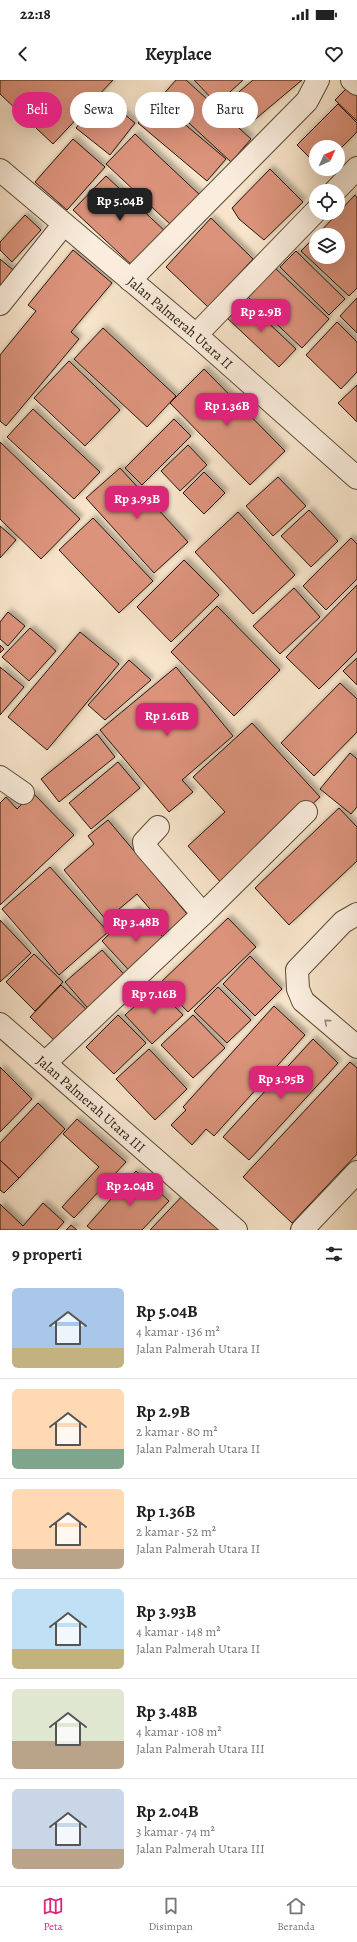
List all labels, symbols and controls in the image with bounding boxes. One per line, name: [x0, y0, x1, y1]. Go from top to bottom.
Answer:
text: 22:18: [20, 4, 51, 24]
text: Keyplace: [145, 42, 212, 66]
icon: back: [12, 43, 34, 65]
icon: heart: [323, 43, 345, 65]
chip: Beli: [12, 92, 62, 128]
chip: Sewa: [70, 92, 127, 128]
chip: Filter: [135, 92, 194, 128]
chip: Baru: [202, 92, 258, 128]
north arrow: [309, 140, 345, 176]
map controls: [309, 140, 345, 264]
button: locate: [309, 184, 345, 220]
pin: Rp 5.04B: [79, 188, 161, 222]
text: Rp 5.04B: [96, 192, 144, 209]
button: layers: [309, 228, 345, 264]
street label: Jalan Palmerah Utara II: [123, 272, 237, 374]
pin: Rp 2.9B: [224, 299, 298, 333]
text: Rp 2.9B: [240, 303, 282, 320]
pin: Rp 1.36B: [186, 393, 268, 427]
text: Rp 1.36B: [204, 397, 250, 414]
pin: Rp 3.93B: [96, 486, 178, 520]
text: Rp 3.93B: [114, 490, 160, 507]
pin: Rp 1.61B: [126, 703, 208, 737]
text: Rp 1.61B: [145, 707, 189, 724]
pin: Rp 3.48B: [95, 909, 177, 943]
text: Rp 3.48B: [113, 913, 159, 930]
pin: Rp 7.16B: [113, 981, 195, 1015]
text: Rp 7.16B: [131, 985, 177, 1002]
one-way arrow: [324, 1019, 332, 1026]
street label: Jalan Palmerah Utara III: [32, 1051, 149, 1157]
pin: Rp 3.95B: [240, 1066, 322, 1100]
text: Rp 3.95B: [258, 1070, 304, 1087]
pin: Rp 2.04B: [89, 1173, 171, 1207]
text: Rp 2.04B: [106, 1177, 154, 1194]
text: 9 properti: [12, 1243, 82, 1266]
icon: filters: [323, 1243, 345, 1265]
text: Rp 5.04B: [136, 1300, 198, 1323]
icon: home: [44, 1304, 92, 1352]
text: 4 kamar · 136 m²: [136, 1323, 220, 1340]
text: Jalan Palmerah Utara II: [136, 1340, 260, 1357]
text: Rp 2.9B: [136, 1400, 190, 1423]
icon: home: [44, 1405, 92, 1453]
text: 2 kamar · 80 m²: [136, 1423, 217, 1440]
text: Jalan Palmerah Utara II: [136, 1440, 260, 1457]
text: Rp 1.36B: [136, 1500, 195, 1523]
icon: home: [44, 1505, 92, 1553]
text: 2 kamar · 52 m²: [136, 1523, 216, 1540]
text: Jalan Palmerah Utara II: [136, 1540, 260, 1557]
text: Rp 3.93B: [136, 1600, 196, 1623]
icon: home: [44, 1605, 92, 1653]
text: 4 kamar · 148 m²: [136, 1623, 221, 1640]
text: Jalan Palmerah Utara II: [136, 1640, 260, 1657]
text: Rp 3.48B: [136, 1700, 197, 1723]
icon: home: [44, 1705, 92, 1753]
text: 4 kamar · 108 m²: [136, 1723, 222, 1740]
text: Jalan Palmerah Utara III: [136, 1740, 265, 1757]
text: Rp 2.04B: [136, 1800, 199, 1823]
icon: home: [44, 1805, 92, 1853]
text: 3 kamar · 74 m²: [136, 1823, 215, 1840]
text: Jalan Palmerah Utara III: [136, 1840, 265, 1857]
tab: Peta: [42, 1895, 64, 1934]
tab: Disimpan: [148, 1895, 193, 1934]
tab: Beranda: [277, 1895, 315, 1934]

